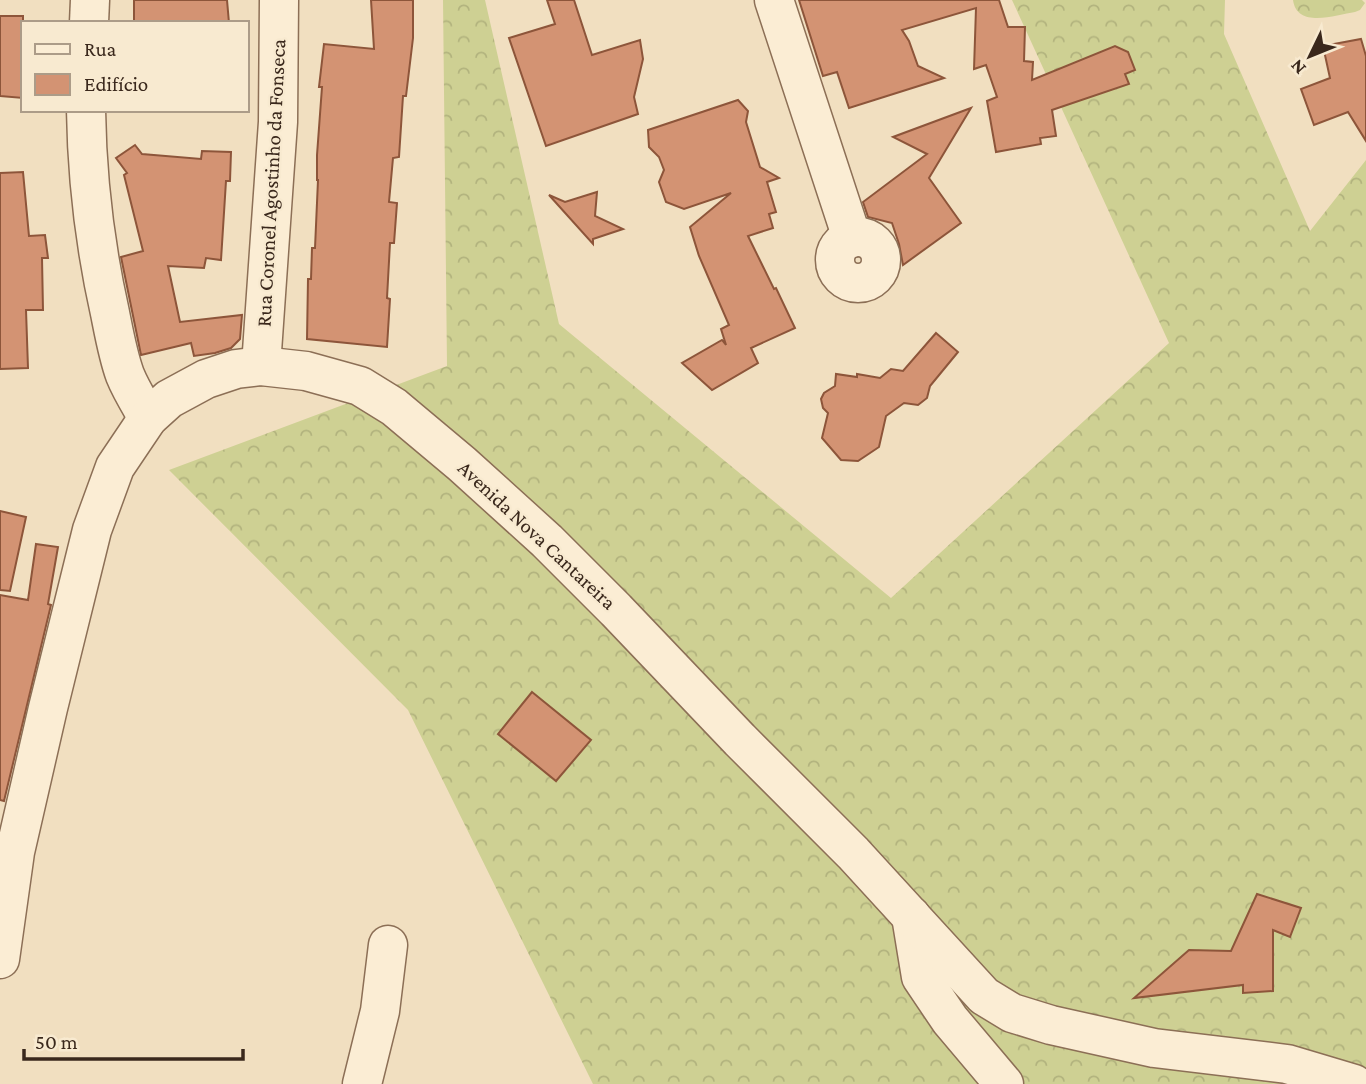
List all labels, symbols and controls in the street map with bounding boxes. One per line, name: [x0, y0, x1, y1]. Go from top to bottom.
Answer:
legend: [21, 21, 248, 112]
north arrow: [1275, 21, 1345, 91]
text: Rua: [84, 37, 117, 61]
street label: Rua Coronel Agostinho da Fonseca: [251, 38, 291, 328]
text: N: [1286, 55, 1310, 79]
text: Edifício: [84, 72, 148, 96]
street label: Avenida Nova Cantareira: [453, 456, 621, 615]
scale bar: [24, 1018, 243, 1062]
text: 50 m: [35, 1030, 78, 1054]

